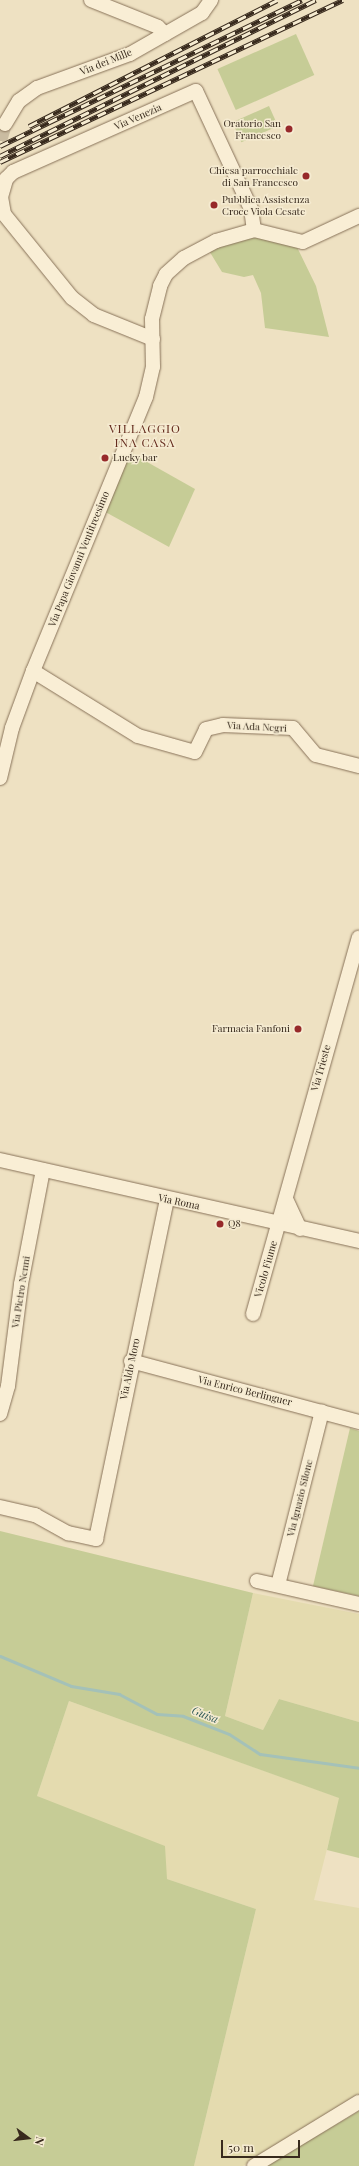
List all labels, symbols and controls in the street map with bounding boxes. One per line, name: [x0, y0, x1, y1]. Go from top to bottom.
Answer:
street label: Via dei Mille: [78, 46, 134, 78]
street label: Via Venezia: [112, 101, 164, 133]
place label: Oratorio San Francesco: [223, 117, 281, 140]
marker: Oratorio San Francesco: [284, 124, 294, 134]
place label: Chiesa parrocchiale di San Francesco: [209, 164, 298, 188]
marker: Chiesa parrocchiale di San Francesco: [301, 171, 311, 181]
place label: Pubblica Assistenza Croce Viola Cesate: [222, 193, 310, 216]
marker: Pubblica Assistenza Croce Viola Cesate: [209, 200, 219, 210]
district label: VILLAGGIO INA CASA: [109, 422, 181, 450]
place label: Lucky bar: [113, 452, 158, 464]
marker: Lucky bar: [100, 453, 110, 463]
street label: Via Papa Giovanni Ventitreesimo: [46, 489, 112, 629]
street label: Via Ada Negri: [226, 719, 288, 735]
place label: Farmacia Fanfoni: [212, 1023, 290, 1035]
marker: Farmacia Fanfoni: [293, 1024, 303, 1034]
street label: Via Trieste: [309, 1043, 333, 1093]
street label: Via Roma: [157, 1192, 201, 1212]
place label: Q8: [228, 1218, 241, 1230]
marker: Q8: [215, 1219, 225, 1229]
street label: Vicolo Fiume: [252, 1239, 280, 1299]
street label: Via Pietro Nenni: [9, 1255, 33, 1329]
street label: Via Aldo Moro: [118, 1337, 142, 1401]
street label: Via Enrico Berlinguer: [197, 1374, 293, 1408]
street label: Via Ignazio Silone: [285, 1458, 315, 1538]
water label: Guisa: [190, 1704, 220, 1726]
north arrow: [8, 2118, 48, 2158]
scale bar: [223, 2132, 302, 2158]
text: N: [32, 2135, 48, 2147]
text: 50 m: [228, 2139, 254, 2155]

